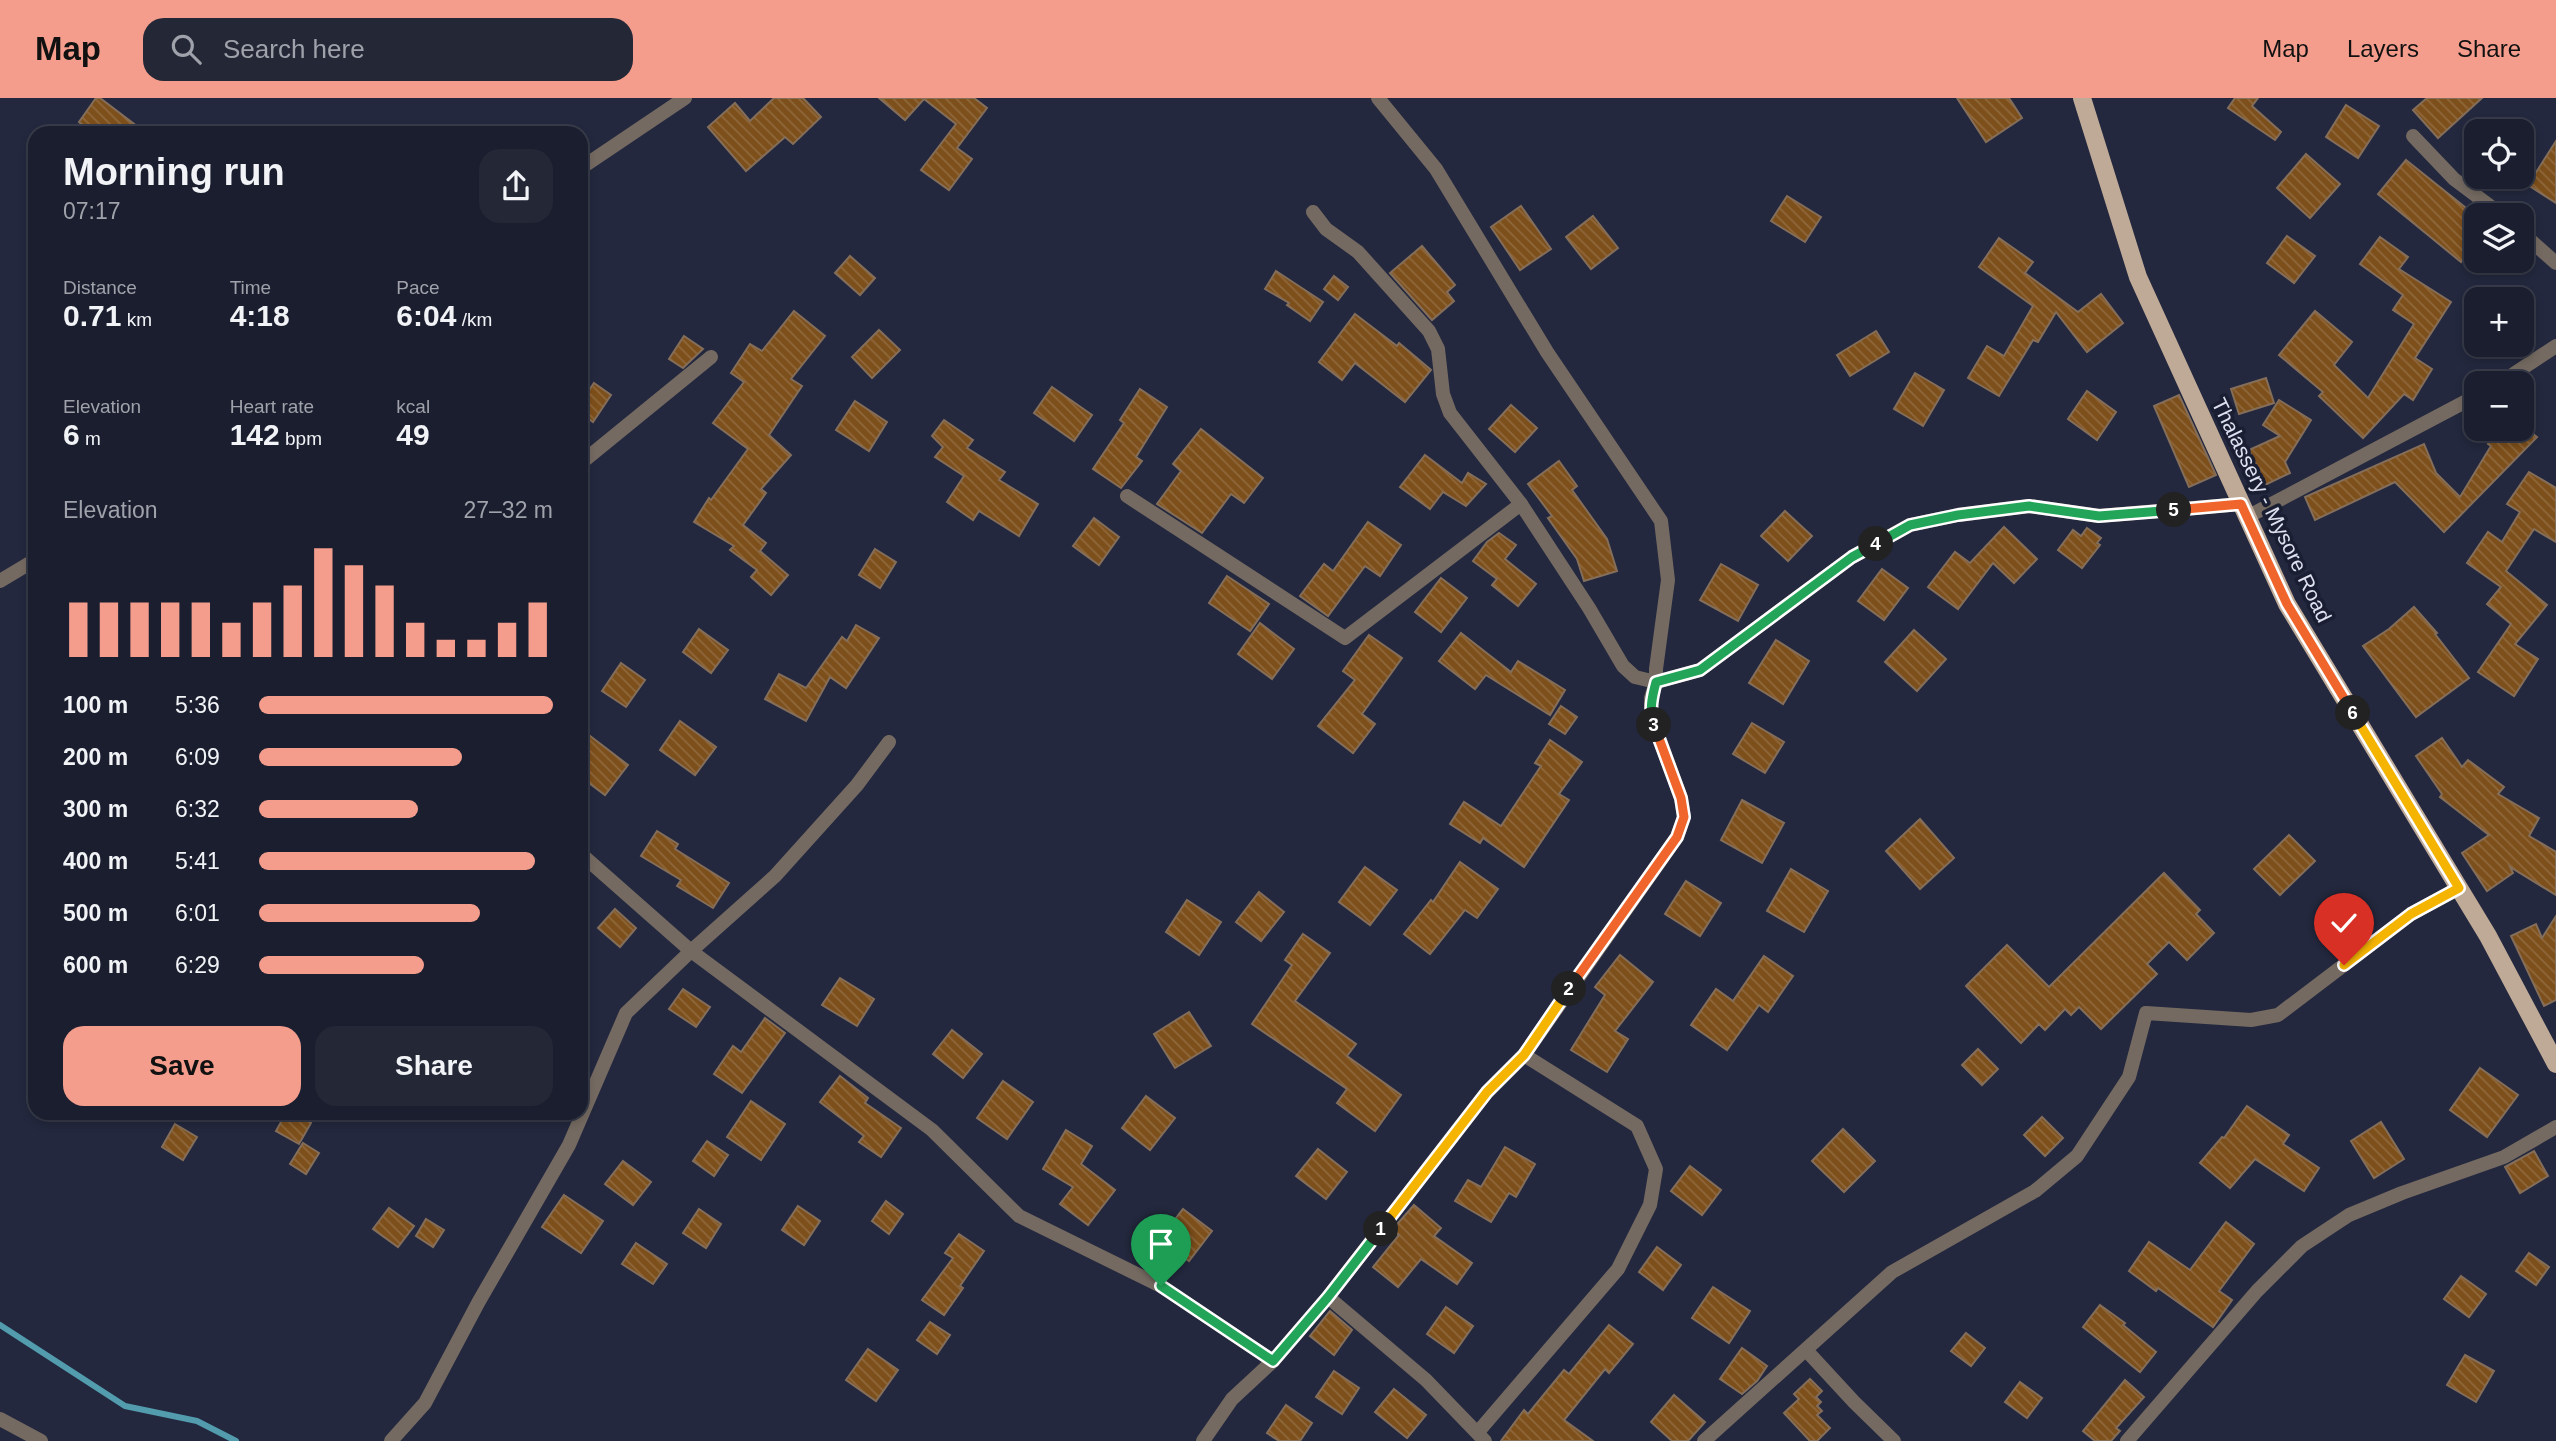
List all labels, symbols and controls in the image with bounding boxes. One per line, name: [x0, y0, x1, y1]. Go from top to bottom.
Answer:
search box: [143, 18, 633, 81]
text: Map: [35, 30, 101, 67]
icon: search: [167, 30, 205, 68]
text: Search here: [223, 34, 365, 64]
text: Map: [2262, 35, 2309, 62]
text: Layers: [2347, 35, 2419, 62]
text: Share: [2457, 35, 2521, 62]
map controls: [2464, 119, 2534, 441]
button: locate: [2464, 119, 2534, 189]
button: share: [479, 149, 553, 223]
text: Morning run: [63, 151, 285, 193]
text: 07:17: [63, 198, 121, 224]
button: layers: [2464, 203, 2534, 273]
text: Distance: [63, 277, 137, 298]
text: Time: [230, 277, 271, 298]
text: Pace: [396, 277, 440, 298]
button: +: [2464, 287, 2534, 357]
text: 0.71: [63, 299, 121, 332]
text: 4:18: [230, 299, 290, 332]
text: 6:04: [396, 299, 456, 332]
text: km: [121, 309, 152, 330]
text: /km: [456, 309, 492, 330]
button: −: [2464, 371, 2534, 441]
street label: Thalassery - Mysore Road: [2208, 394, 2336, 626]
text: Elevation: [63, 396, 141, 417]
text: Heart rate: [230, 396, 314, 417]
text: kcal: [396, 396, 430, 417]
text: 6: [63, 418, 80, 451]
text: 142: [230, 418, 280, 451]
text: 49: [396, 418, 430, 451]
text: m: [80, 428, 101, 449]
text: bpm: [280, 428, 322, 449]
pin: 5: [2156, 492, 2192, 528]
text: Elevation: [63, 497, 158, 523]
text: 27–32 m: [463, 497, 553, 523]
text: 5: [2168, 499, 2179, 520]
pin: 4: [1858, 526, 1894, 562]
text: 4: [1870, 533, 1881, 554]
text: 100 m: [63, 692, 128, 718]
text: 5:36: [175, 692, 220, 718]
pin: 6: [2336, 696, 2370, 730]
text: 6: [2347, 702, 2358, 723]
pin: 3: [1636, 708, 1672, 742]
text: 3: [1648, 714, 1659, 735]
text: 200 m: [63, 744, 128, 770]
text: 6:09: [175, 744, 220, 770]
text: 300 m: [63, 796, 128, 822]
text: 6:32: [175, 796, 220, 822]
text: 400 m: [63, 848, 128, 874]
text: 5:41: [175, 848, 220, 874]
pin: [2314, 893, 2374, 965]
text: 500 m: [63, 900, 128, 926]
text: 6:01: [175, 900, 220, 926]
icon: check: [2325, 904, 2363, 942]
text: 600 m: [63, 952, 128, 978]
text: 6:29: [175, 952, 220, 978]
pin: 2: [1552, 972, 1586, 1006]
text: 2: [1563, 978, 1574, 999]
button: Save: [63, 1026, 301, 1106]
button: Share: [315, 1026, 553, 1106]
pin: 1: [1364, 1212, 1398, 1246]
pin: [1131, 1214, 1191, 1286]
text: 1: [1375, 1218, 1386, 1239]
icon: arrive: [1142, 1225, 1180, 1263]

